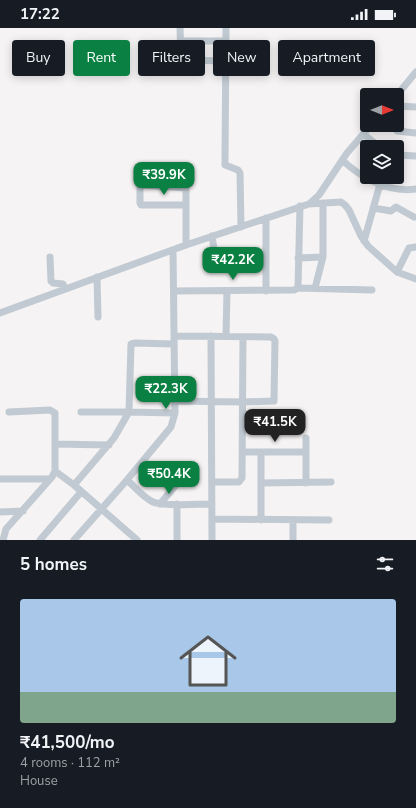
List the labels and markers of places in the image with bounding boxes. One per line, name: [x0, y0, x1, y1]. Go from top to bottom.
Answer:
pin: ₹39.9K: [131, 162, 197, 196]
pin: ₹42.2K: [200, 247, 266, 281]
pin: ₹22.3K: [133, 376, 199, 410]
pin: ₹41.5K: [242, 409, 308, 443]
pin: ₹50.4K: [136, 461, 202, 495]

